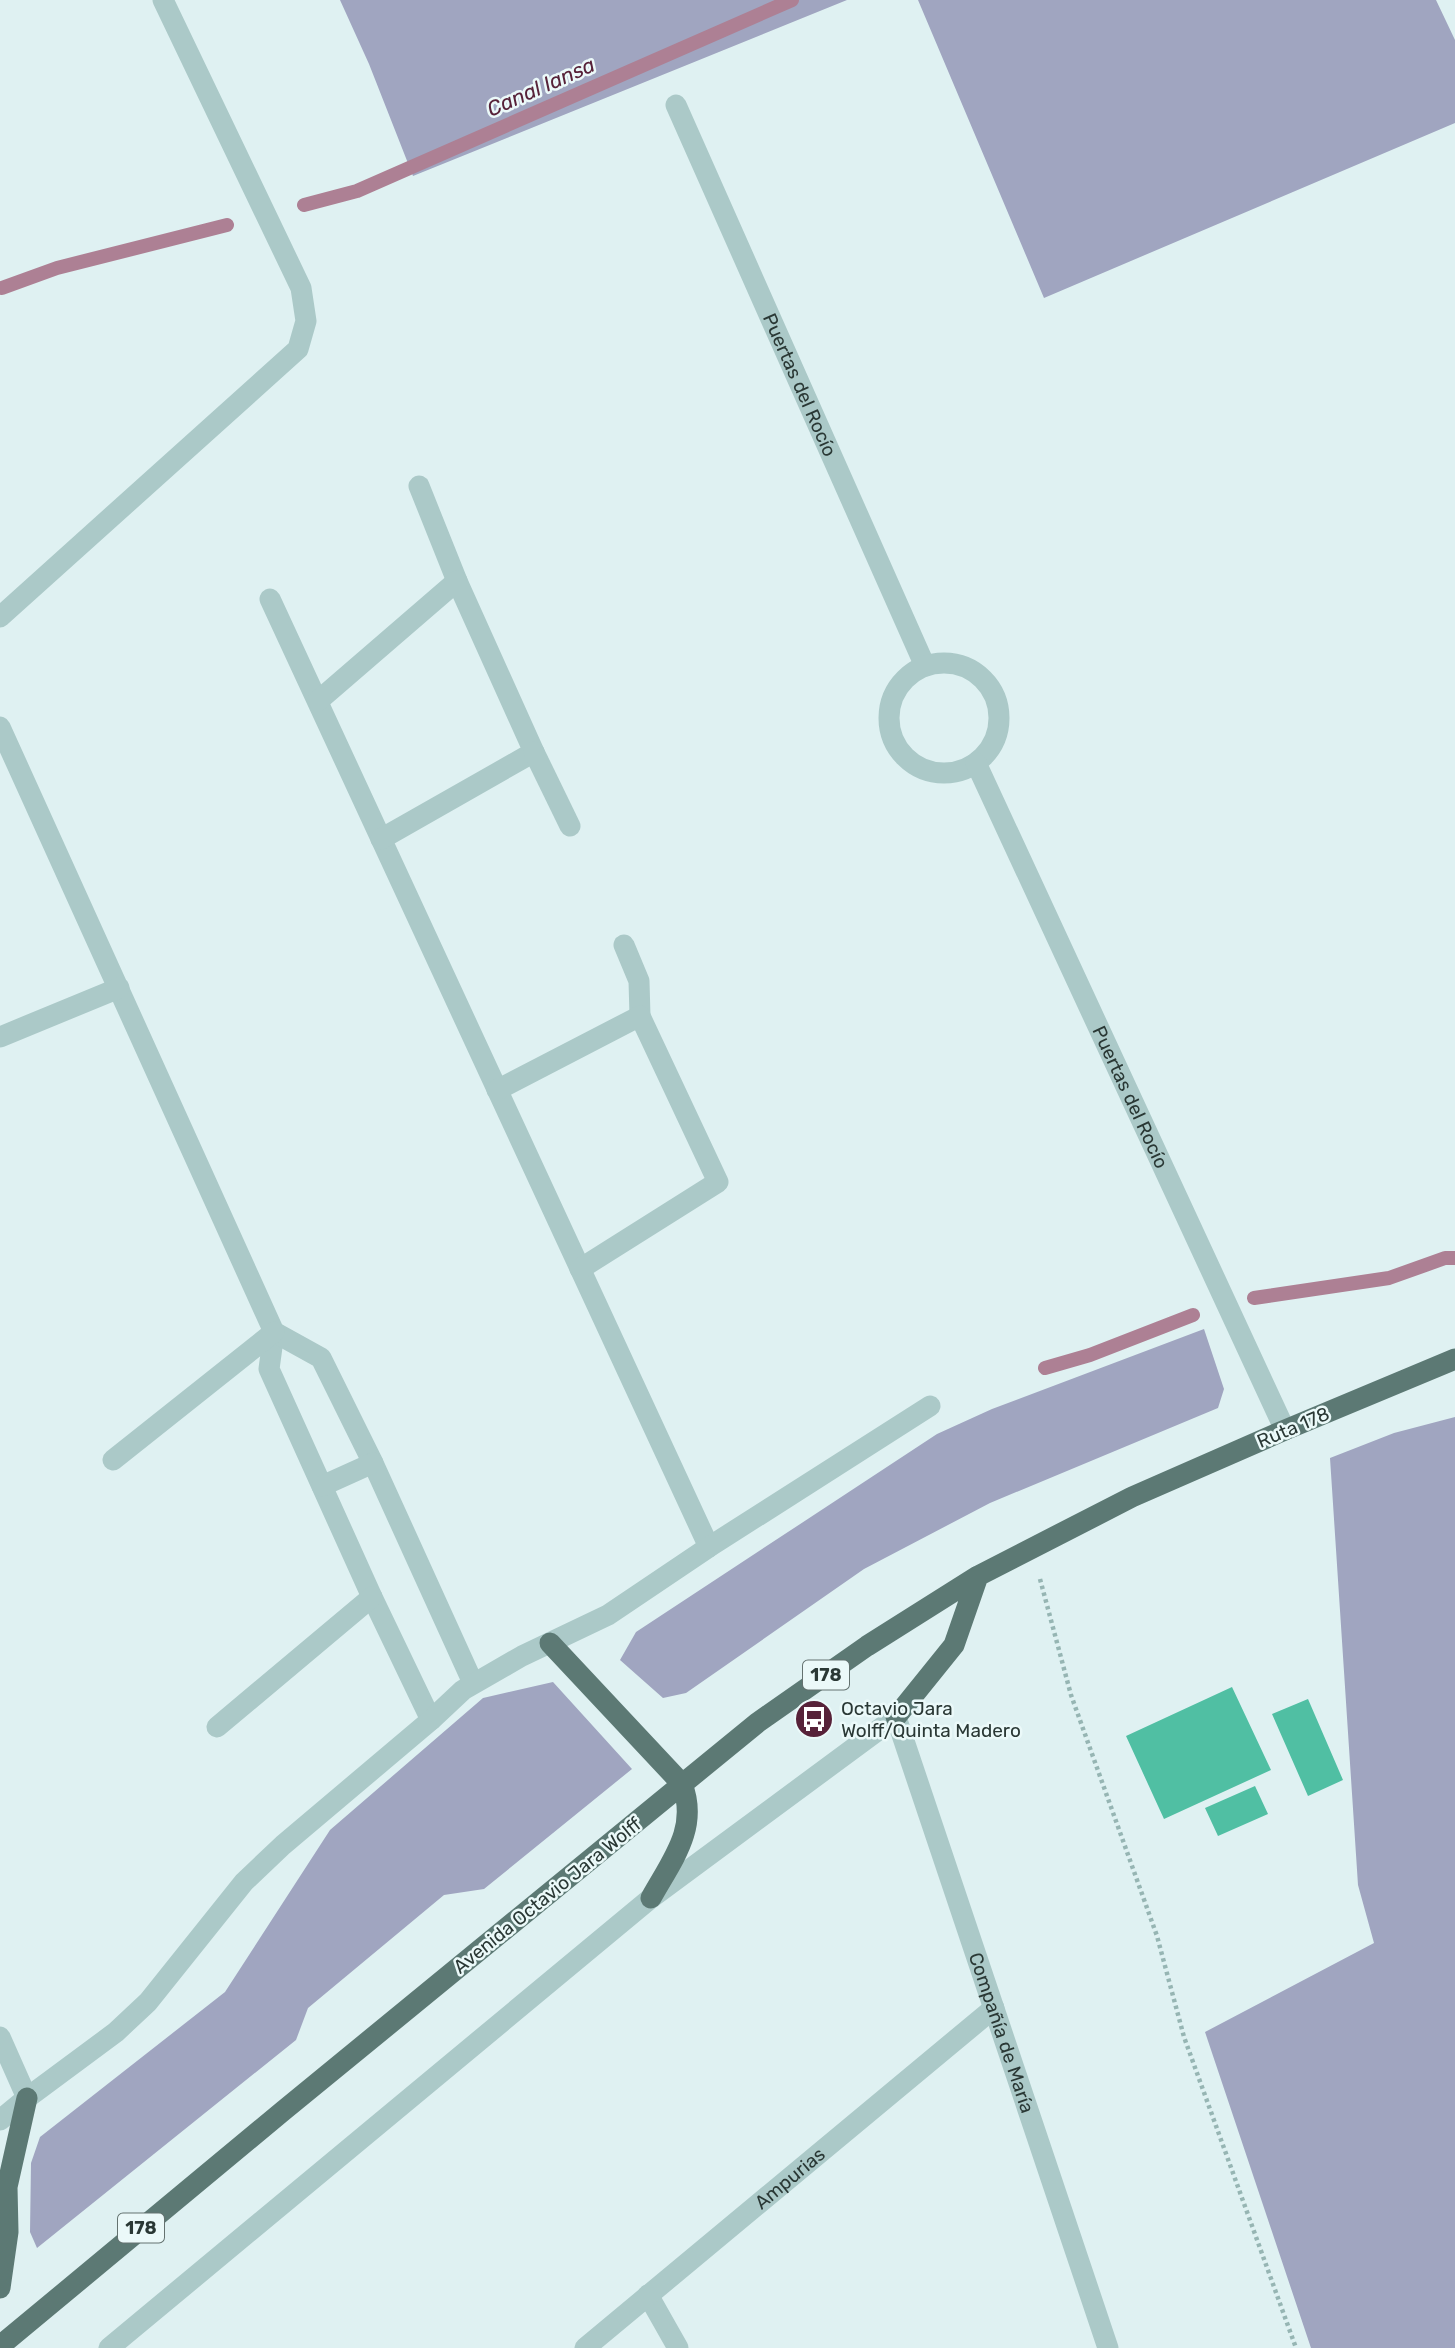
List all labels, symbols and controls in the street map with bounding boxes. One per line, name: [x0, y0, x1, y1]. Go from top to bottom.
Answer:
water label: Canal Iansa: [483, 52, 599, 121]
street label: Puertas del Rocío: [758, 310, 841, 460]
street label: Puertas del Rocío: [1087, 1022, 1173, 1172]
street label: Ruta 178: [1254, 1402, 1333, 1453]
road number: 178: [803, 1660, 849, 1690]
place label: Octavio Jara Wolff/Quinta Madero: [841, 1697, 1021, 1742]
bus stop icon: Octavio Jara Wolff/Quinta Madero: [793, 1698, 835, 1740]
street label: Avenida Octavio Jara Wolff: [449, 1812, 647, 1978]
street label: Compañía de María: [964, 1949, 1039, 2116]
street label: Ampurias: [750, 2142, 830, 2214]
road number: 178: [118, 2214, 164, 2242]

